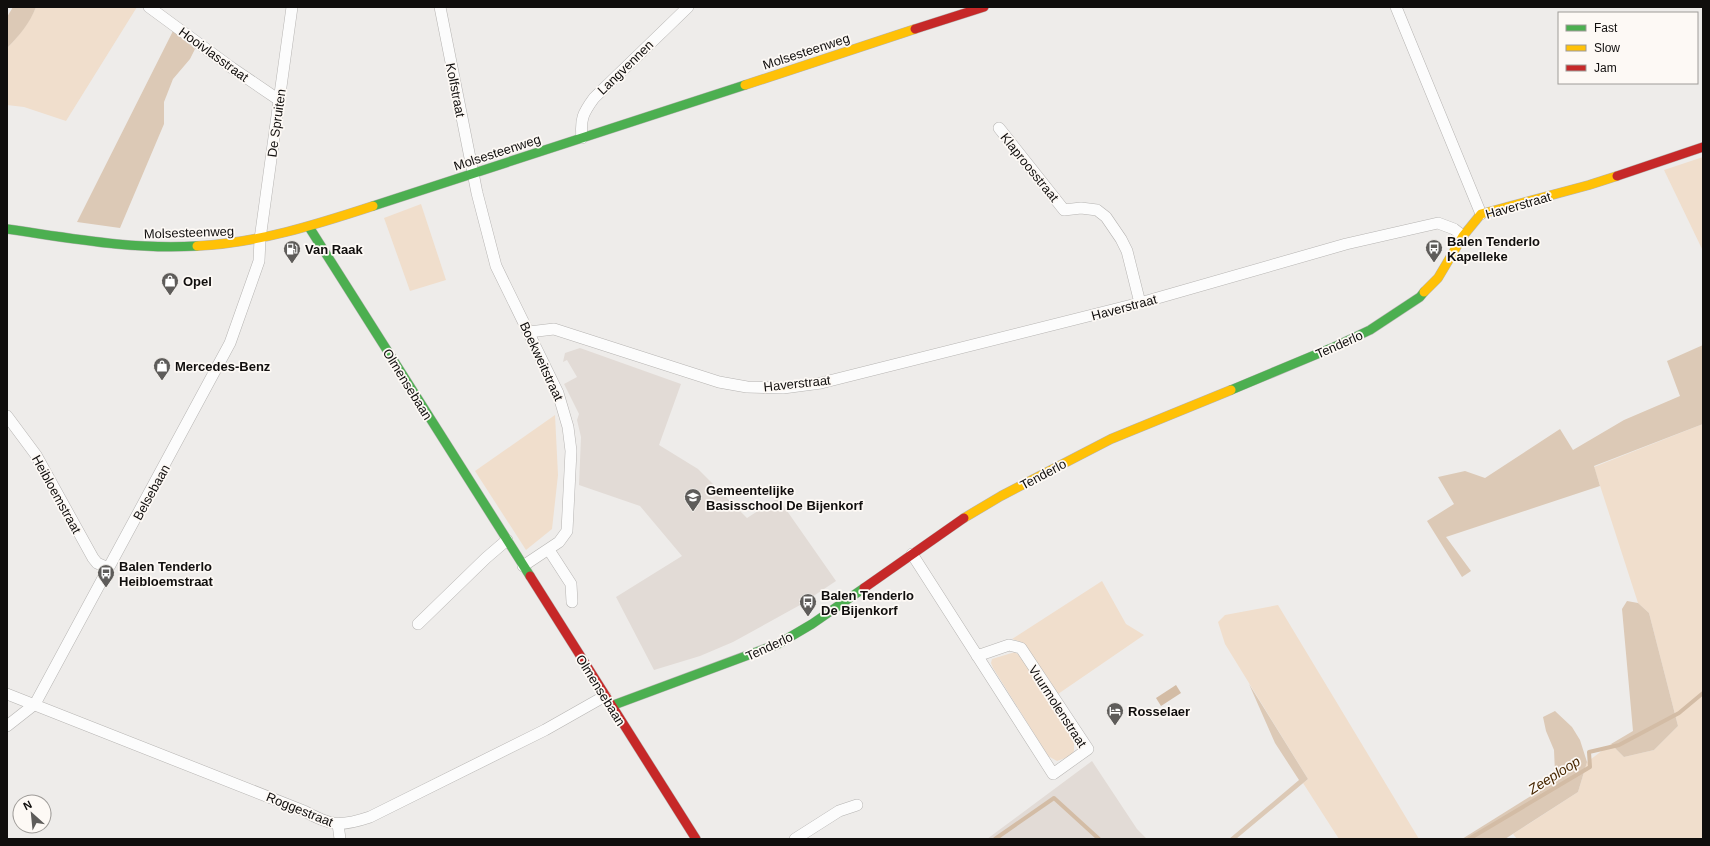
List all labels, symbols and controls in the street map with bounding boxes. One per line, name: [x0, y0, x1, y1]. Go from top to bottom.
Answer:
legend: [1558, 12, 1698, 84]
text: Fast: [1594, 21, 1618, 35]
street label: Hooivlasstraat: [176, 24, 252, 85]
street label: Molsesteenweg: [761, 30, 851, 73]
street label: Langvennen: [594, 37, 656, 98]
text: Slow: [1594, 41, 1620, 55]
text: Jam: [1594, 61, 1617, 75]
street label: Kolfstraat: [443, 62, 468, 119]
street label: De Spruiten: [264, 88, 289, 158]
street label: Klaproosstraat: [997, 130, 1062, 205]
street label: Molsesteenweg: [452, 131, 542, 174]
street label: Haverstraat: [1484, 189, 1553, 222]
street label: Molsesteenweg: [144, 223, 234, 242]
place label: Balen Tenderlo Kapelleke: [1447, 234, 1540, 264]
bus stop icon: Balen Tenderlo Kapelleke: [1424, 238, 1444, 263]
fuel station icon: Van Raak: [282, 239, 302, 264]
place label: Van Raak: [305, 242, 364, 257]
shop icon: Opel: [160, 271, 180, 296]
place label: Opel: [183, 274, 212, 289]
street label: Haverstraat: [1090, 291, 1159, 323]
street label: Boekweitstraat: [517, 319, 567, 403]
street label: Tenderlo: [1313, 327, 1365, 361]
street label: Olmensebaan: [380, 346, 435, 423]
shop icon: Mercedes-Benz: [152, 356, 172, 381]
place label: Mercedes-Benz: [175, 359, 271, 374]
street label: Haverstraat: [763, 372, 832, 394]
street label: Heibloemstraat: [29, 452, 85, 536]
street label: Tenderlo: [1018, 456, 1069, 493]
street label: Belsebaan: [130, 462, 173, 523]
place label: Gemeentelijke Basisschool De Bijenkorf: [706, 483, 863, 513]
school or university icon: Gemeentelijke Basisschool De Bijenkorf: [683, 487, 703, 512]
place label: Balen Tenderlo Heibloemstraat: [119, 559, 214, 589]
bus stop icon: Balen Tenderlo Heibloemstraat: [96, 563, 116, 588]
place label: Balen Tenderlo De Bijenkorf: [821, 588, 914, 618]
bus stop icon: Balen Tenderlo De Bijenkorf: [798, 592, 818, 617]
street label: Tenderlo: [743, 629, 795, 664]
street label: Olmensebaan: [573, 652, 628, 729]
street label: Vuurmolenstraat: [1025, 662, 1090, 750]
hotel icon: Rosselaer: [1105, 701, 1125, 726]
place label: Rosselaer: [1128, 704, 1190, 719]
water label: Zeeploop: [1524, 753, 1583, 798]
street label: Roggestraat: [264, 789, 336, 830]
north arrow: [12, 794, 52, 834]
text: N: [21, 798, 34, 812]

